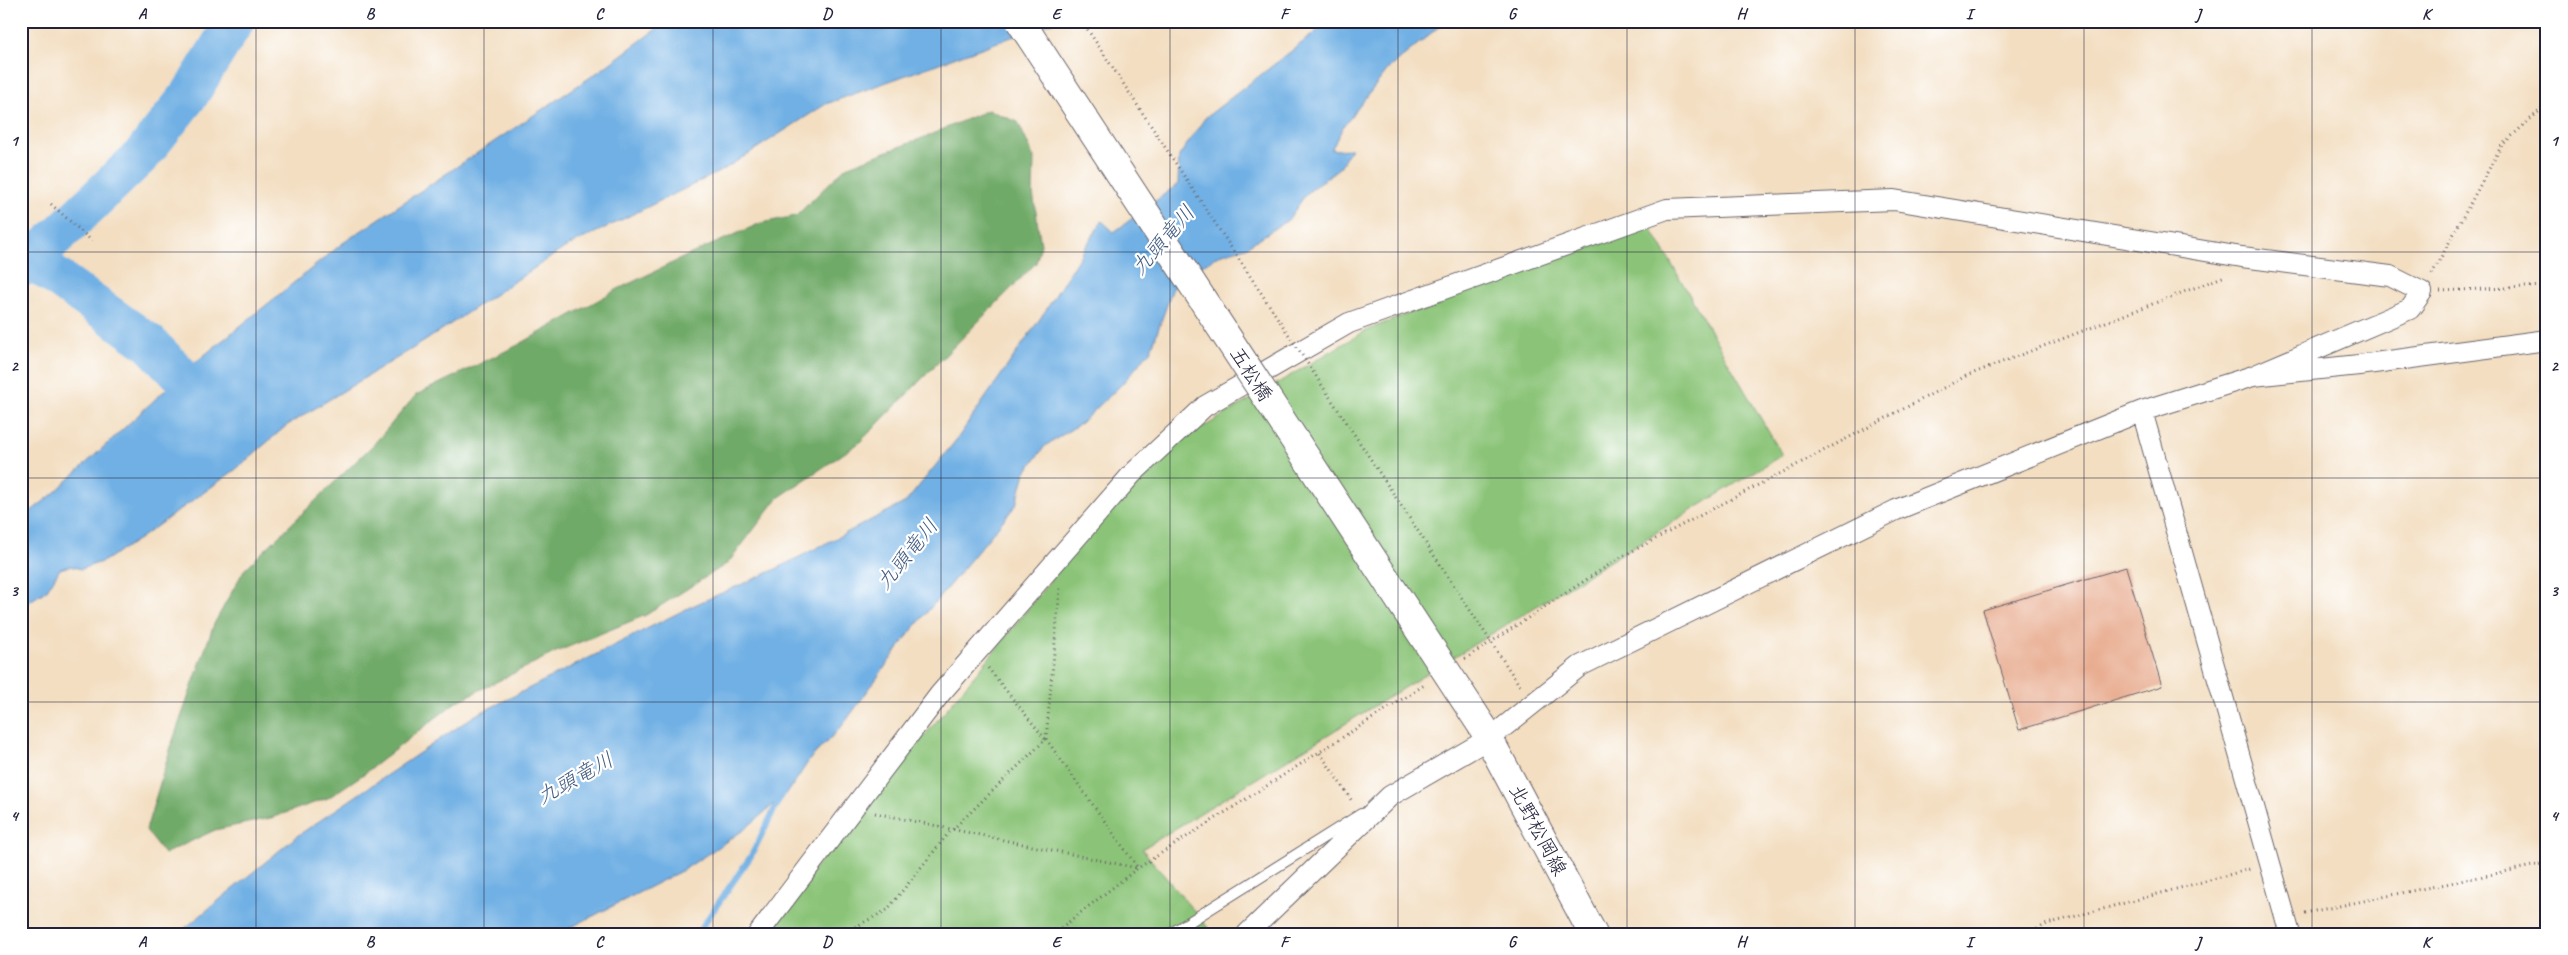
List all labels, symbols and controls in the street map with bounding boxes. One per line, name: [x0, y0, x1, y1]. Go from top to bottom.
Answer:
text: A: [138, 4, 148, 24]
text: B: [366, 4, 376, 24]
text: C: [595, 4, 605, 24]
text: D: [822, 4, 833, 24]
text: E: [1052, 4, 1063, 24]
text: F: [1280, 4, 1291, 24]
text: G: [1508, 4, 1518, 24]
text: H: [1736, 4, 1748, 24]
text: I: [1966, 4, 1976, 24]
text: J: [2194, 4, 2203, 24]
text: K: [2422, 4, 2434, 24]
text: 1: [10, 131, 19, 151]
text: 1: [2550, 131, 2559, 151]
water label: 九頭竜川: [1126, 200, 1200, 280]
street label: 五松橋: [1224, 342, 1278, 406]
text: 2: [10, 356, 19, 376]
text: 2: [2550, 356, 2559, 376]
water label: 九頭竜川: [870, 513, 944, 595]
text: 3: [10, 581, 19, 601]
text: 3: [2550, 581, 2559, 601]
water label: 九頭竜川: [532, 746, 618, 810]
street label: 北野松岡線: [1503, 780, 1573, 880]
text: 4: [10, 806, 19, 826]
text: 4: [2550, 806, 2559, 826]
text: A: [138, 932, 148, 952]
text: B: [366, 932, 376, 952]
text: C: [595, 932, 605, 952]
text: D: [822, 932, 833, 952]
text: E: [1052, 932, 1063, 952]
text: F: [1280, 932, 1291, 952]
text: G: [1508, 932, 1518, 952]
text: H: [1736, 932, 1748, 952]
text: I: [1966, 932, 1976, 952]
text: J: [2194, 932, 2203, 952]
text: K: [2422, 932, 2434, 952]

